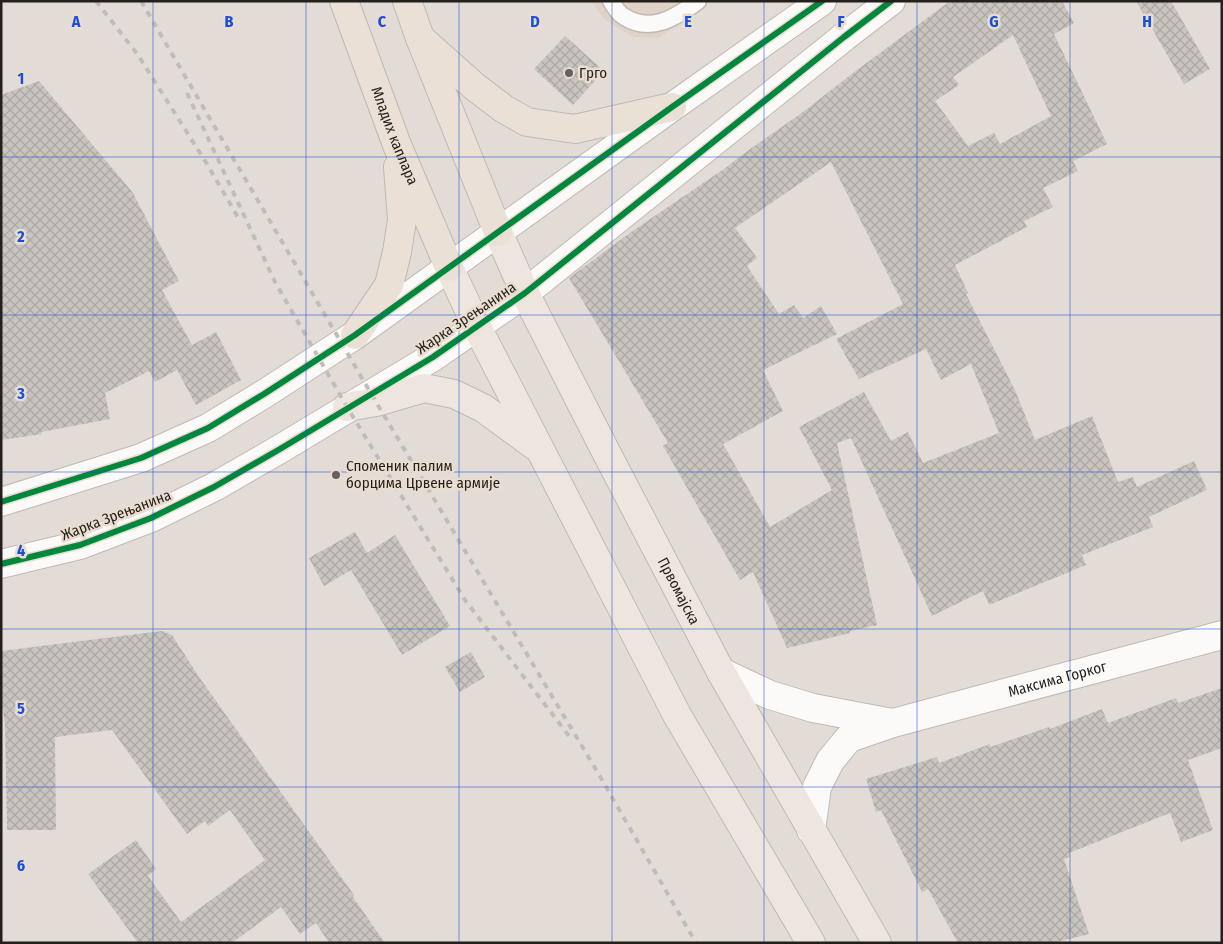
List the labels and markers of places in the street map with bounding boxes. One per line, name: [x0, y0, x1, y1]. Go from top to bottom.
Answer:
place label: Грго: [579, 64, 607, 82]
marker: Грго: [563, 67, 575, 79]
place label: Споменик палим борцима Црвене армије: [346, 457, 500, 492]
marker: Споменик палим борцима Црвене армије: [330, 469, 342, 481]

